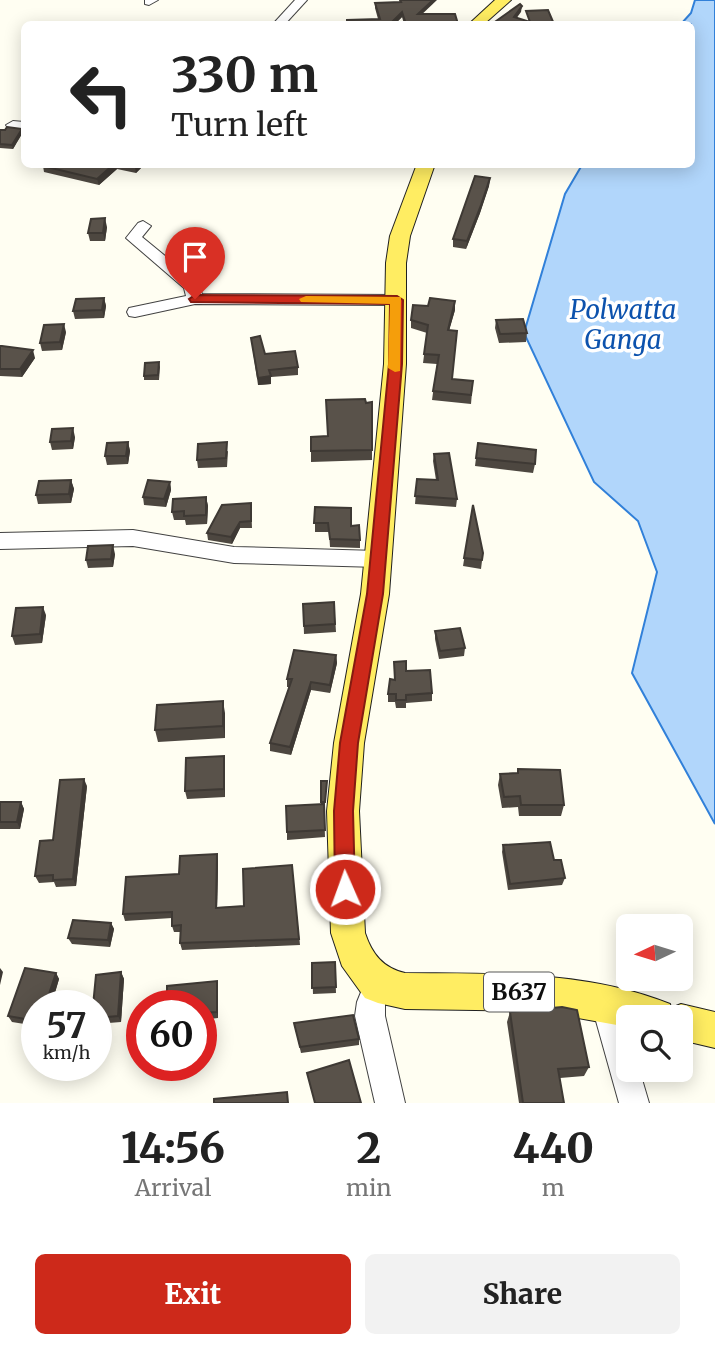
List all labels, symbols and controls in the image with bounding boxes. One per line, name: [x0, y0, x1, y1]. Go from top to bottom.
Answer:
text: 330 m: [171, 44, 318, 105]
icon: left: [56, 49, 147, 140]
text: Turn left: [171, 105, 308, 145]
pin: [165, 227, 225, 299]
icon: arrive: [176, 238, 214, 276]
water label: Polwatta Ganga: [570, 293, 676, 356]
position arrow: [308, 852, 382, 926]
north arrow: [616, 914, 693, 990]
map controls: [616, 914, 693, 1082]
road number: B637: [484, 973, 554, 1012]
speed limit sign: 60: [126, 990, 217, 1081]
text: 57: [47, 1004, 86, 1048]
button: search: [616, 1005, 693, 1082]
text: km/h: [43, 1041, 90, 1064]
text: 14:56: [121, 1122, 225, 1174]
text: 2: [357, 1122, 381, 1174]
text: 440: [513, 1122, 594, 1174]
text: Arrival: [135, 1173, 211, 1202]
text: min: [346, 1173, 392, 1202]
text: m: [542, 1173, 565, 1202]
button: Exit: [35, 1254, 351, 1334]
button: Share: [365, 1254, 680, 1334]

